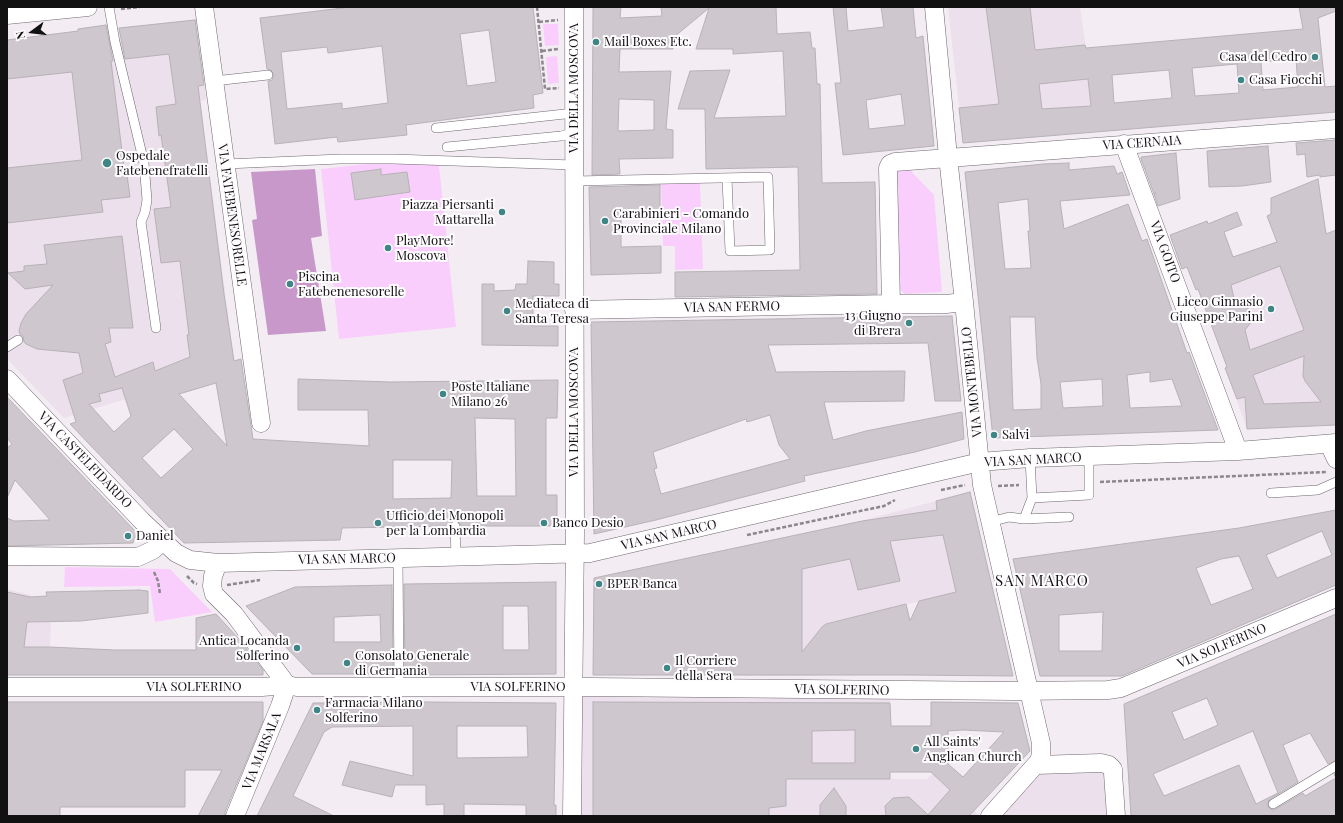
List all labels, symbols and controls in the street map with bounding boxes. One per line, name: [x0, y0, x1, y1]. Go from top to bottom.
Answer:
north arrow: [12, 12, 52, 52]
street label: VIA DELLA MOSCOVA: [566, 23, 582, 153]
text: N: [12, 29, 28, 41]
place label: Mail Boxes Etc.: [604, 34, 692, 50]
marker: Mail Boxes Etc.: [591, 37, 601, 47]
place label: Casa del Cedro: [1219, 49, 1307, 65]
marker: Casa del Cedro: [1310, 52, 1320, 62]
place label: Casa Fiocchi: [1249, 72, 1322, 88]
marker: Casa Fiocchi: [1236, 75, 1246, 85]
street label: VIA CERNAIA: [1102, 132, 1182, 154]
street label: VIA FATEBENESORELLE: [214, 143, 250, 287]
place label: Ospedale Fatebenefratelli: [116, 148, 208, 179]
marker: Ospedale Fatebenefratelli: [101, 157, 113, 169]
place label: Piazza Piersanti Mattarella: [402, 197, 494, 228]
place label: Carabinieri - Comando Provinciale Milano: [613, 206, 749, 237]
marker: Piazza Piersanti Mattarella: [497, 207, 507, 217]
marker: Carabinieri - Comando Provinciale Milano: [600, 216, 610, 226]
street label: VIA GOITO: [1147, 219, 1183, 285]
place label: PlayMore! Moscova: [396, 233, 454, 264]
marker: PlayMore! Moscova: [383, 243, 393, 253]
place label: Piscina Fatebenenesorelle: [298, 269, 404, 300]
marker: Piscina Fatebenenesorelle: [285, 279, 295, 289]
place label: Liceo Ginnasio Giuseppe Parini: [1170, 294, 1263, 325]
place label: Mediateca di Santa Teresa: [515, 296, 589, 327]
street label: VIA SAN FERMO: [684, 298, 780, 316]
marker: Liceo Ginnasio Giuseppe Parini: [1266, 304, 1276, 314]
marker: Mediateca di Santa Teresa: [502, 306, 512, 316]
place label: 13 Giugno di Brera: [845, 308, 901, 339]
marker: 13 Giugno di Brera: [904, 318, 914, 328]
street label: VIA MONTEBELLO: [958, 326, 986, 438]
street label: VIA DELLA MOSCOVA: [566, 347, 582, 477]
place label: Poste Italiane Milano 26: [451, 379, 530, 410]
marker: Poste Italiane Milano 26: [438, 389, 448, 399]
street label: VIA CASTELFIDARDO: [35, 408, 135, 512]
place label: Salvi: [1002, 427, 1029, 443]
marker: Salvi: [989, 430, 999, 440]
street label: VIA SAN MARCO: [984, 450, 1082, 470]
place label: Ufficio dei Monopoli per la Lombardia: [386, 508, 504, 539]
place label: Banco Desio: [552, 515, 624, 531]
street label: VIA SAN MARCO: [620, 516, 718, 554]
marker: Ufficio dei Monopoli per la Lombardia: [373, 518, 383, 528]
marker: Banco Desio: [539, 518, 549, 528]
place label: Daniel: [136, 528, 174, 544]
marker: Daniel: [123, 531, 133, 541]
street label: VIA SAN MARCO: [298, 550, 396, 568]
district label: SAN MARCO: [995, 572, 1089, 590]
place label: BPER Banca: [607, 576, 677, 592]
marker: BPER Banca: [594, 579, 604, 589]
street label: VIA SOLFERINO: [1175, 620, 1269, 672]
place label: Antica Locanda Solferino: [199, 633, 289, 664]
marker: Antica Locanda Solferino: [292, 643, 302, 653]
place label: Consolato Generale di Germania: [355, 648, 469, 679]
place label: Il Corriere della Sera: [675, 653, 736, 684]
marker: Consolato Generale di Germania: [342, 658, 352, 668]
marker: Il Corriere della Sera: [662, 663, 672, 673]
street label: VIA SOLFERINO: [146, 679, 242, 695]
street label: VIA SOLFERINO: [470, 679, 566, 695]
street label: VIA SOLFERINO: [794, 681, 890, 699]
place label: Farmacia Milano Solferino: [325, 695, 423, 726]
marker: Farmacia Milano Solferino: [312, 705, 322, 715]
street label: VIA MARSALA: [239, 710, 285, 792]
place label: All Saints' Anglican Church: [924, 734, 1022, 765]
marker: All Saints' Anglican Church: [911, 744, 921, 754]

